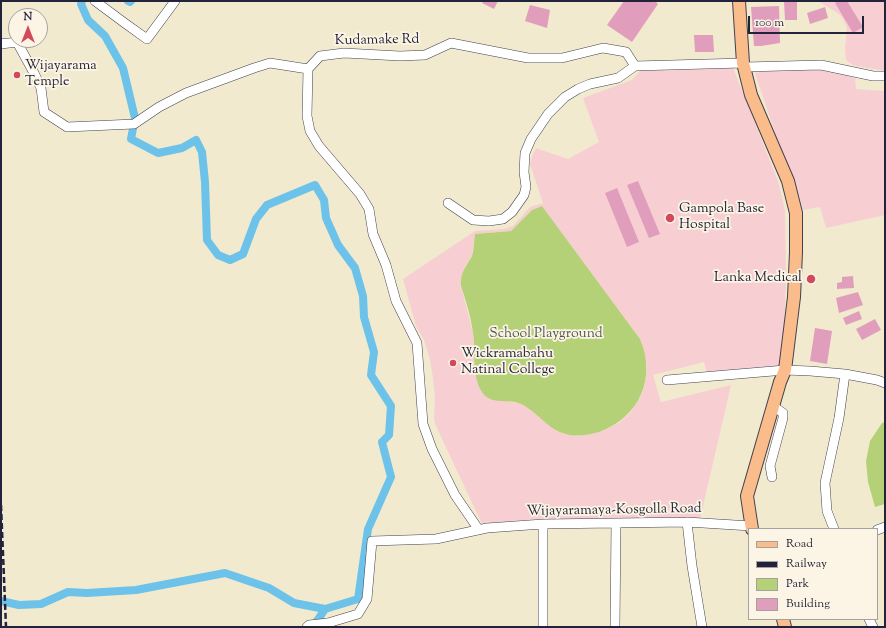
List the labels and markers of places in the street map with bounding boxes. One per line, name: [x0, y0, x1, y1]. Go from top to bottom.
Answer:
place label: Wijayarama Temple: [25, 59, 97, 92]
marker: Wijayarama Temple: [12, 70, 22, 80]
place label: Gampola Base Hospital: [679, 202, 764, 234]
marker: Gampola Base Hospital: [664, 212, 676, 224]
place label: Lanka Medical: [714, 271, 802, 287]
marker: Lanka Medical: [805, 273, 817, 285]
place label: Wickramabahu Natinal College: [461, 347, 555, 380]
marker: Wickramabahu Natinal College: [448, 358, 458, 368]

